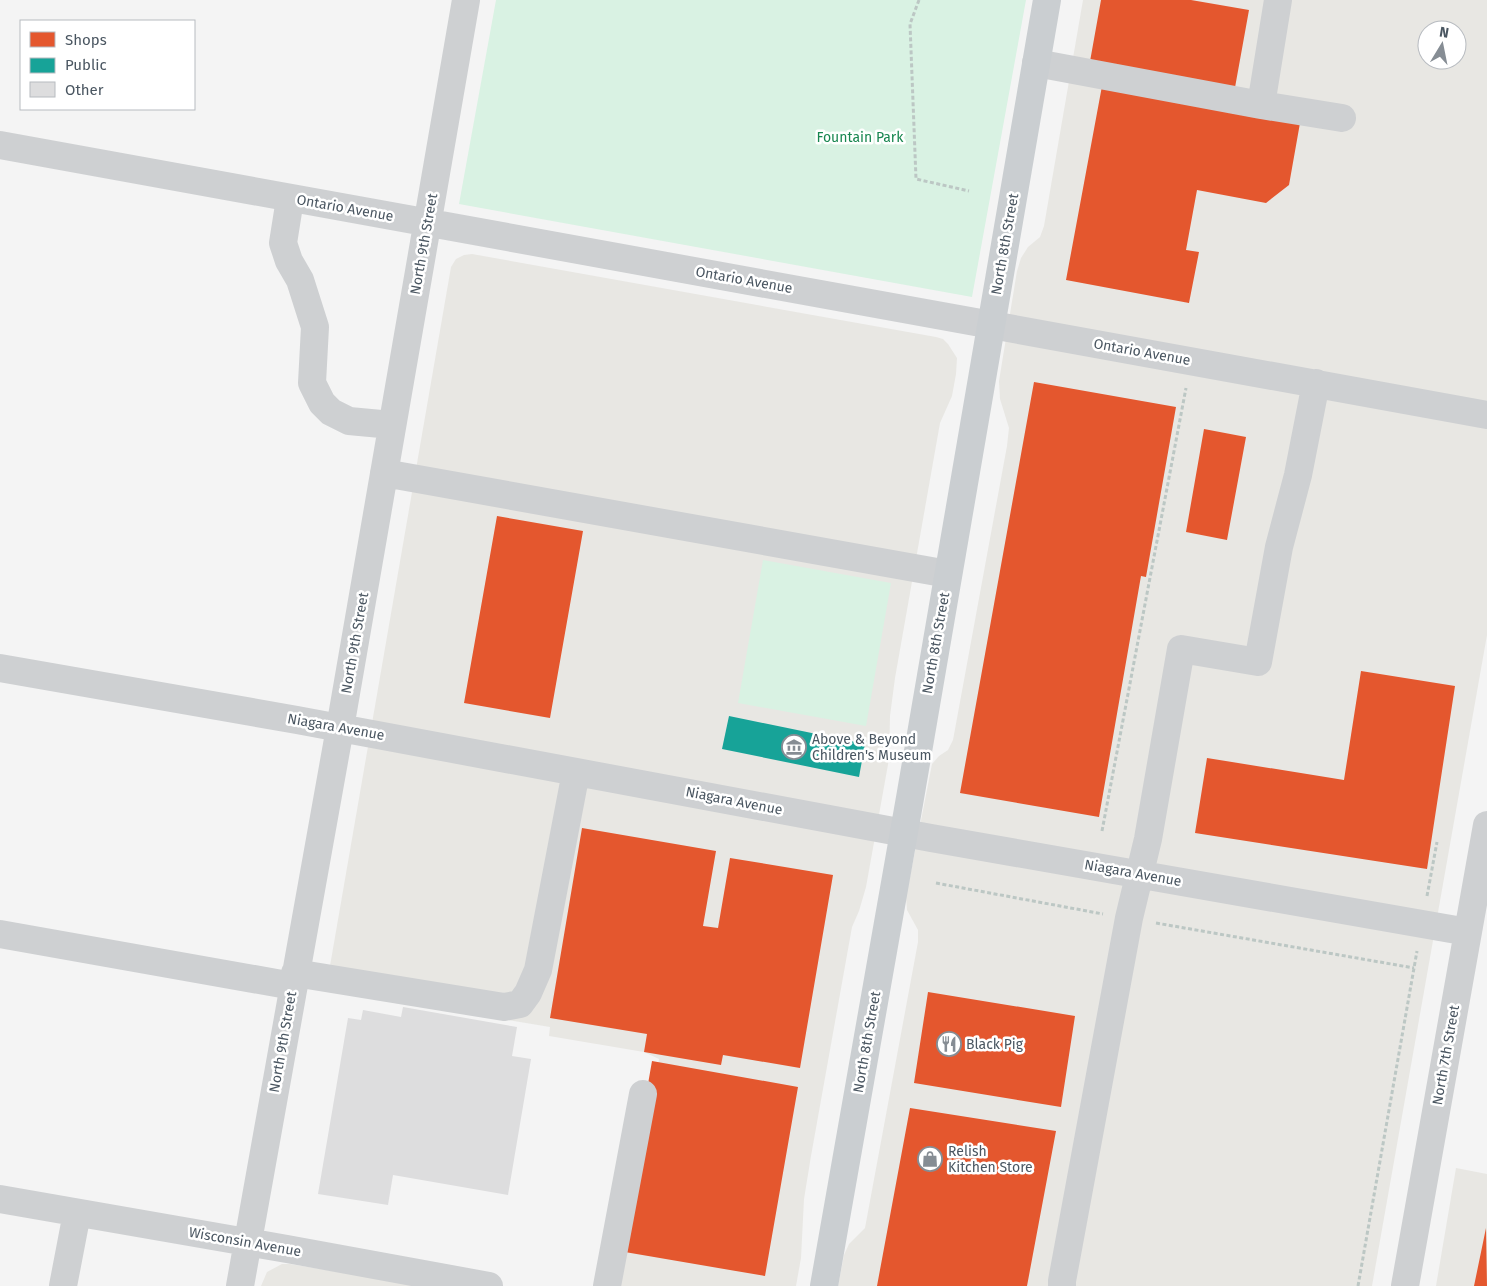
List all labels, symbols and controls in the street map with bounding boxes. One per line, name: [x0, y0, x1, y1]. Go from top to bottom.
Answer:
legend: [20, 20, 195, 110]
north arrow: [1417, 20, 1467, 70]
text: N: [1438, 24, 1450, 42]
text: Shops: [65, 31, 107, 49]
text: Public: [65, 56, 107, 74]
text: Other: [65, 81, 104, 99]
park label: Fountain Park: [817, 129, 904, 146]
street label: Ontario Avenue: [295, 191, 395, 225]
street label: North 9th Street: [407, 191, 441, 296]
street label: North 8th Street: [988, 191, 1022, 296]
street label: Ontario Avenue: [694, 263, 794, 297]
street label: Ontario Avenue: [1092, 335, 1192, 369]
street label: North 9th Street: [338, 590, 372, 695]
street label: North 8th Street: [919, 590, 953, 695]
street label: Niagara Avenue: [286, 710, 386, 744]
place label: Above & Beyond Children's Museum: [812, 731, 931, 764]
museum icon: Above & Beyond Children's Museum: [781, 734, 807, 760]
street label: Niagara Avenue: [684, 783, 784, 819]
street label: Niagara Avenue: [1083, 856, 1183, 890]
street label: North 9th Street: [266, 989, 300, 1094]
street label: North 8th Street: [850, 989, 884, 1094]
street label: North 7th Street: [1429, 1003, 1463, 1106]
restaurant icon: Black Pig: [936, 1031, 962, 1057]
place label: Black Pig: [966, 1036, 1024, 1053]
place label: Relish Kitchen Store: [948, 1143, 1033, 1176]
shop icon: Relish Kitchen Store: [917, 1146, 943, 1172]
street label: Wisconsin Avenue: [188, 1224, 302, 1260]

